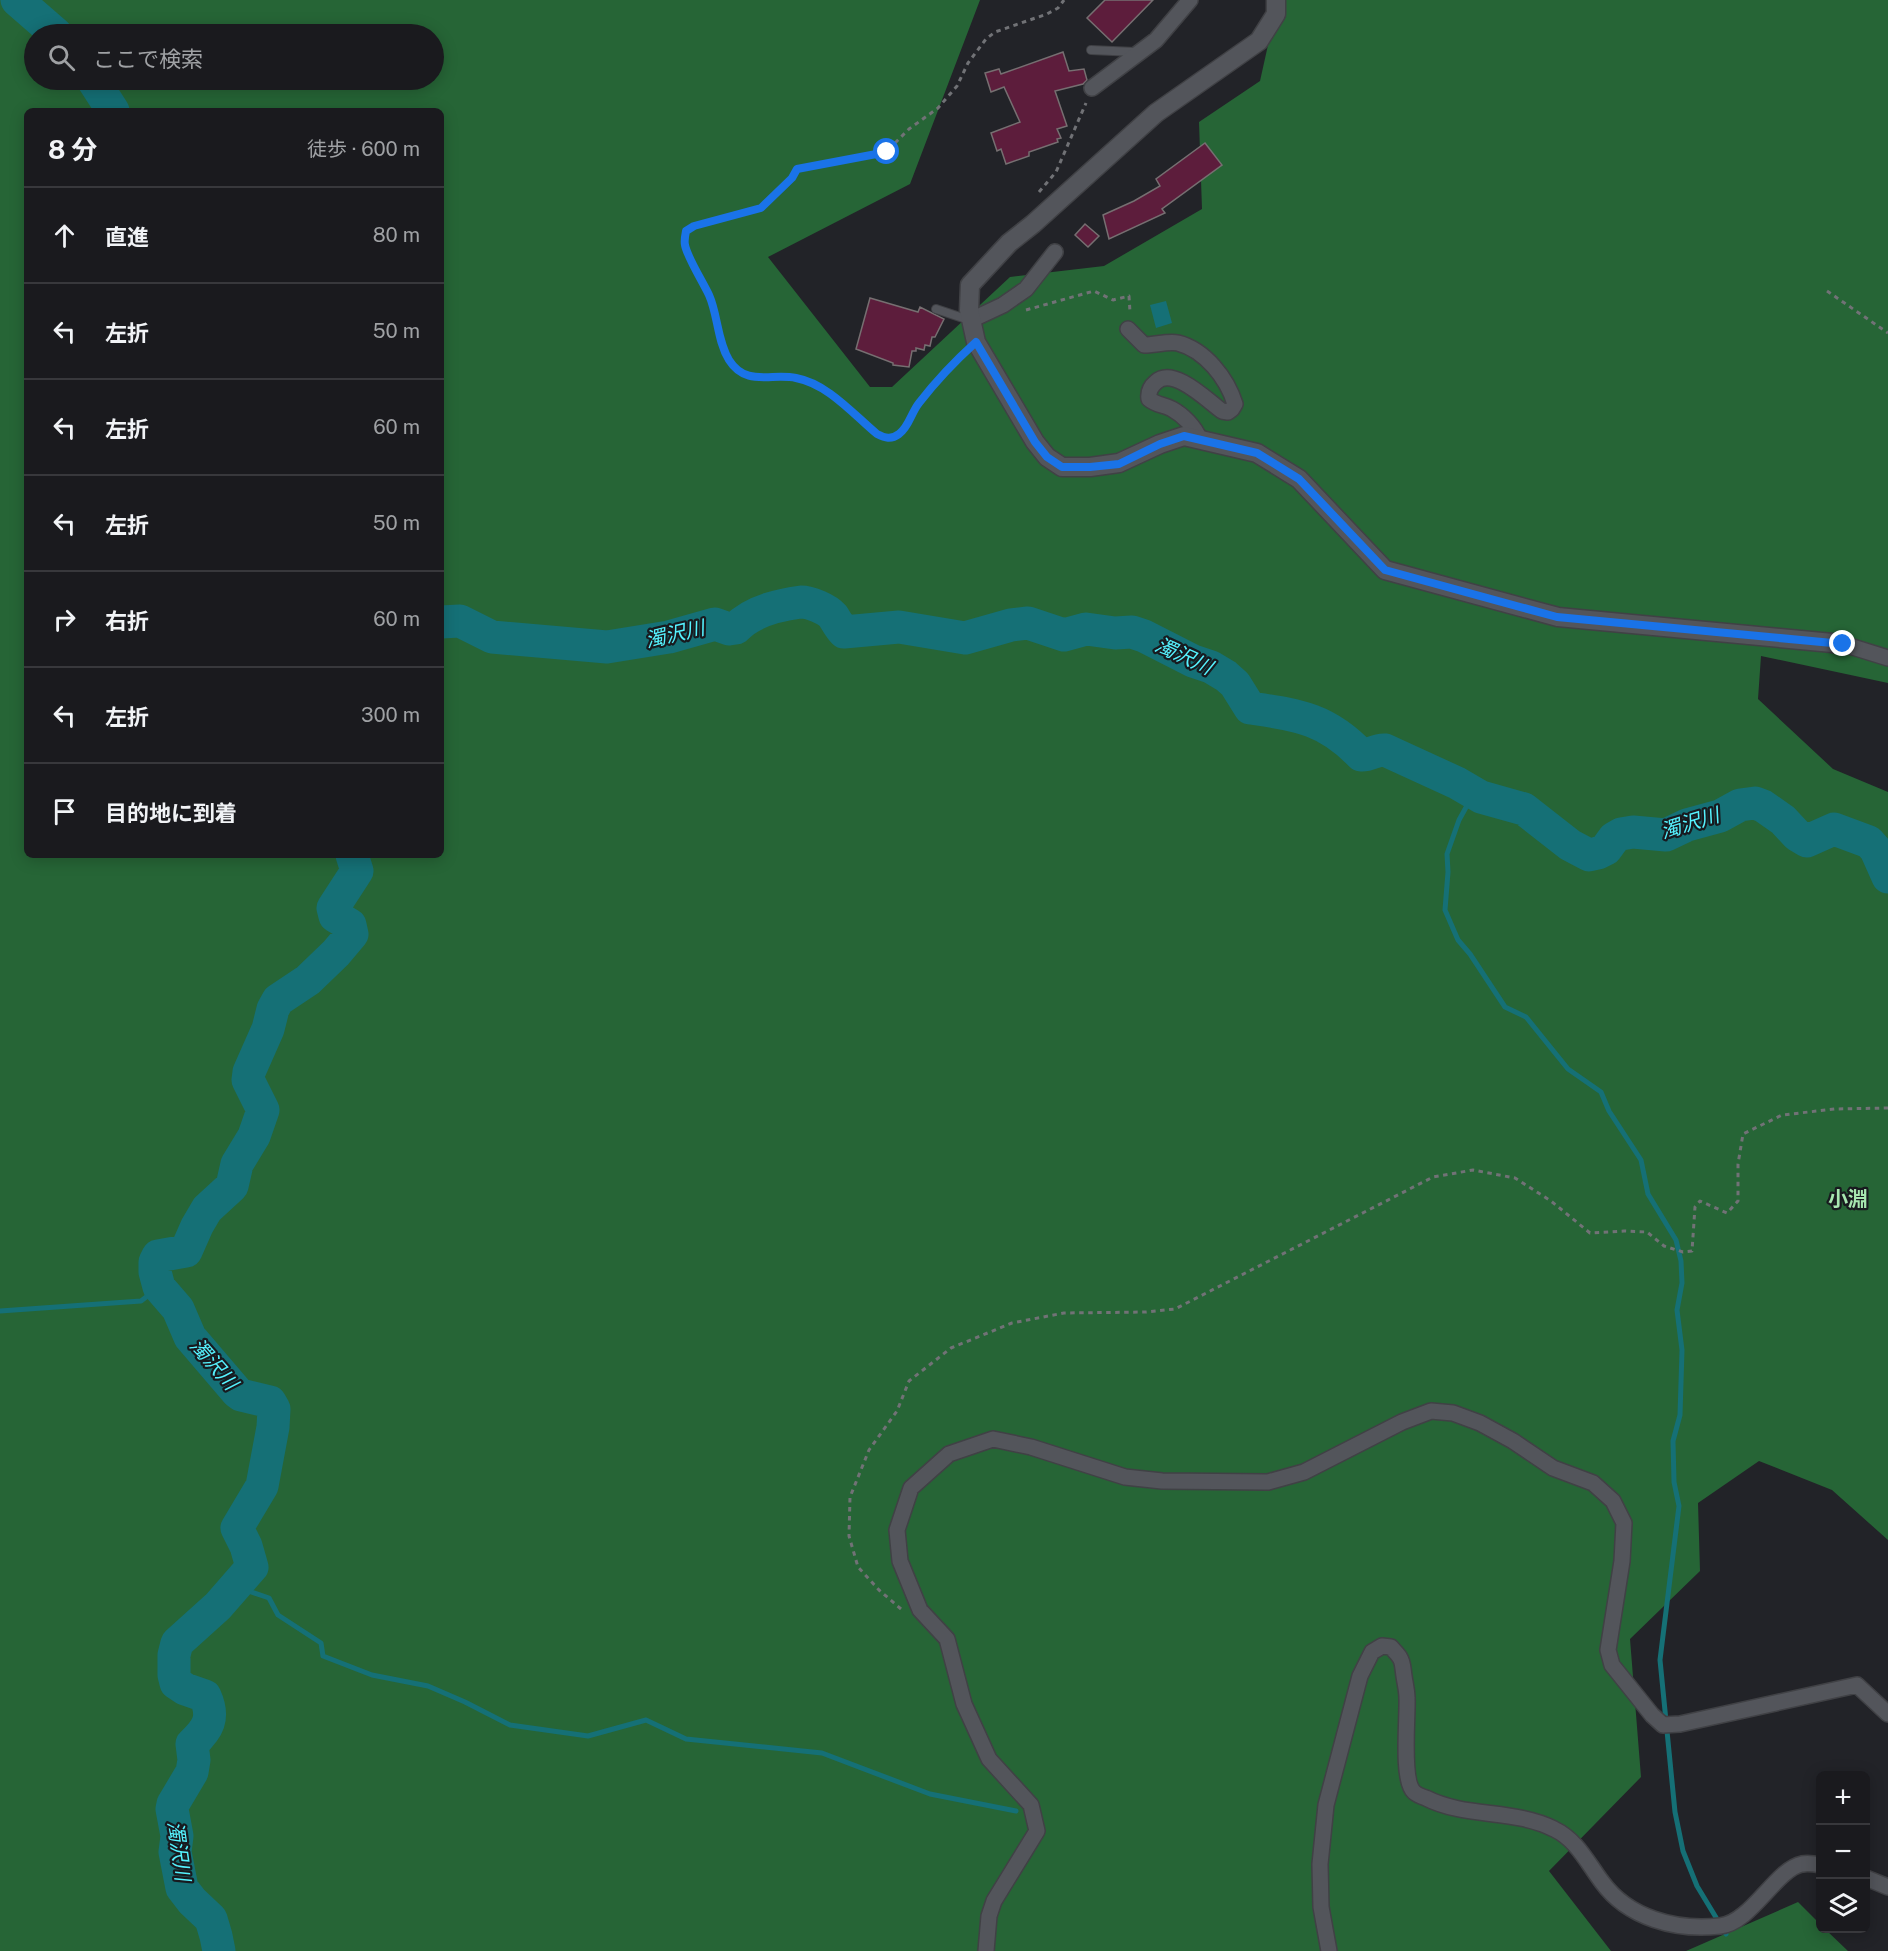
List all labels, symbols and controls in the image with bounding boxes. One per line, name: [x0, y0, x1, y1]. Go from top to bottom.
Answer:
search box: [24, 24, 444, 90]
icon: search: [45, 41, 78, 74]
text: ここで検索: [93, 46, 203, 72]
text: 8 分: [48, 134, 97, 165]
text: 徒歩 · 600 m: [307, 137, 420, 161]
route start: [873, 138, 899, 164]
icon: ahead: [48, 219, 81, 252]
text: 80 m: [373, 223, 420, 247]
text: 直進: [105, 224, 149, 250]
icon: left: [48, 315, 81, 348]
text: 50 m: [373, 319, 420, 343]
text: 左折: [105, 320, 149, 346]
icon: left: [48, 411, 81, 444]
text: 60 m: [373, 415, 420, 439]
text: 左折: [105, 416, 149, 442]
icon: left: [48, 507, 81, 540]
text: 50 m: [373, 511, 420, 535]
text: 左折: [105, 512, 149, 538]
icon: right: [48, 603, 81, 636]
text: 60 m: [373, 607, 420, 631]
text: 右折: [105, 608, 149, 634]
water label: 濁沢川: [643, 615, 709, 652]
route end: [1829, 630, 1855, 656]
water label: 濁沢川: [1152, 632, 1218, 680]
icon: left: [48, 699, 81, 732]
text: 300 m: [361, 703, 420, 727]
text: 左折: [105, 704, 149, 730]
icon: arrive: [48, 795, 81, 828]
text: 目的地に到着: [105, 800, 237, 826]
water label: 濁沢川: [1658, 802, 1724, 843]
district label: 小淵: [1828, 1187, 1868, 1211]
water label: 濁沢川: [185, 1333, 244, 1396]
map controls: [1816, 1771, 1870, 1933]
button: +: [1816, 1771, 1870, 1825]
water label: 濁沢川: [163, 1820, 195, 1884]
button: −: [1816, 1825, 1870, 1879]
button: layers: [1816, 1879, 1870, 1933]

